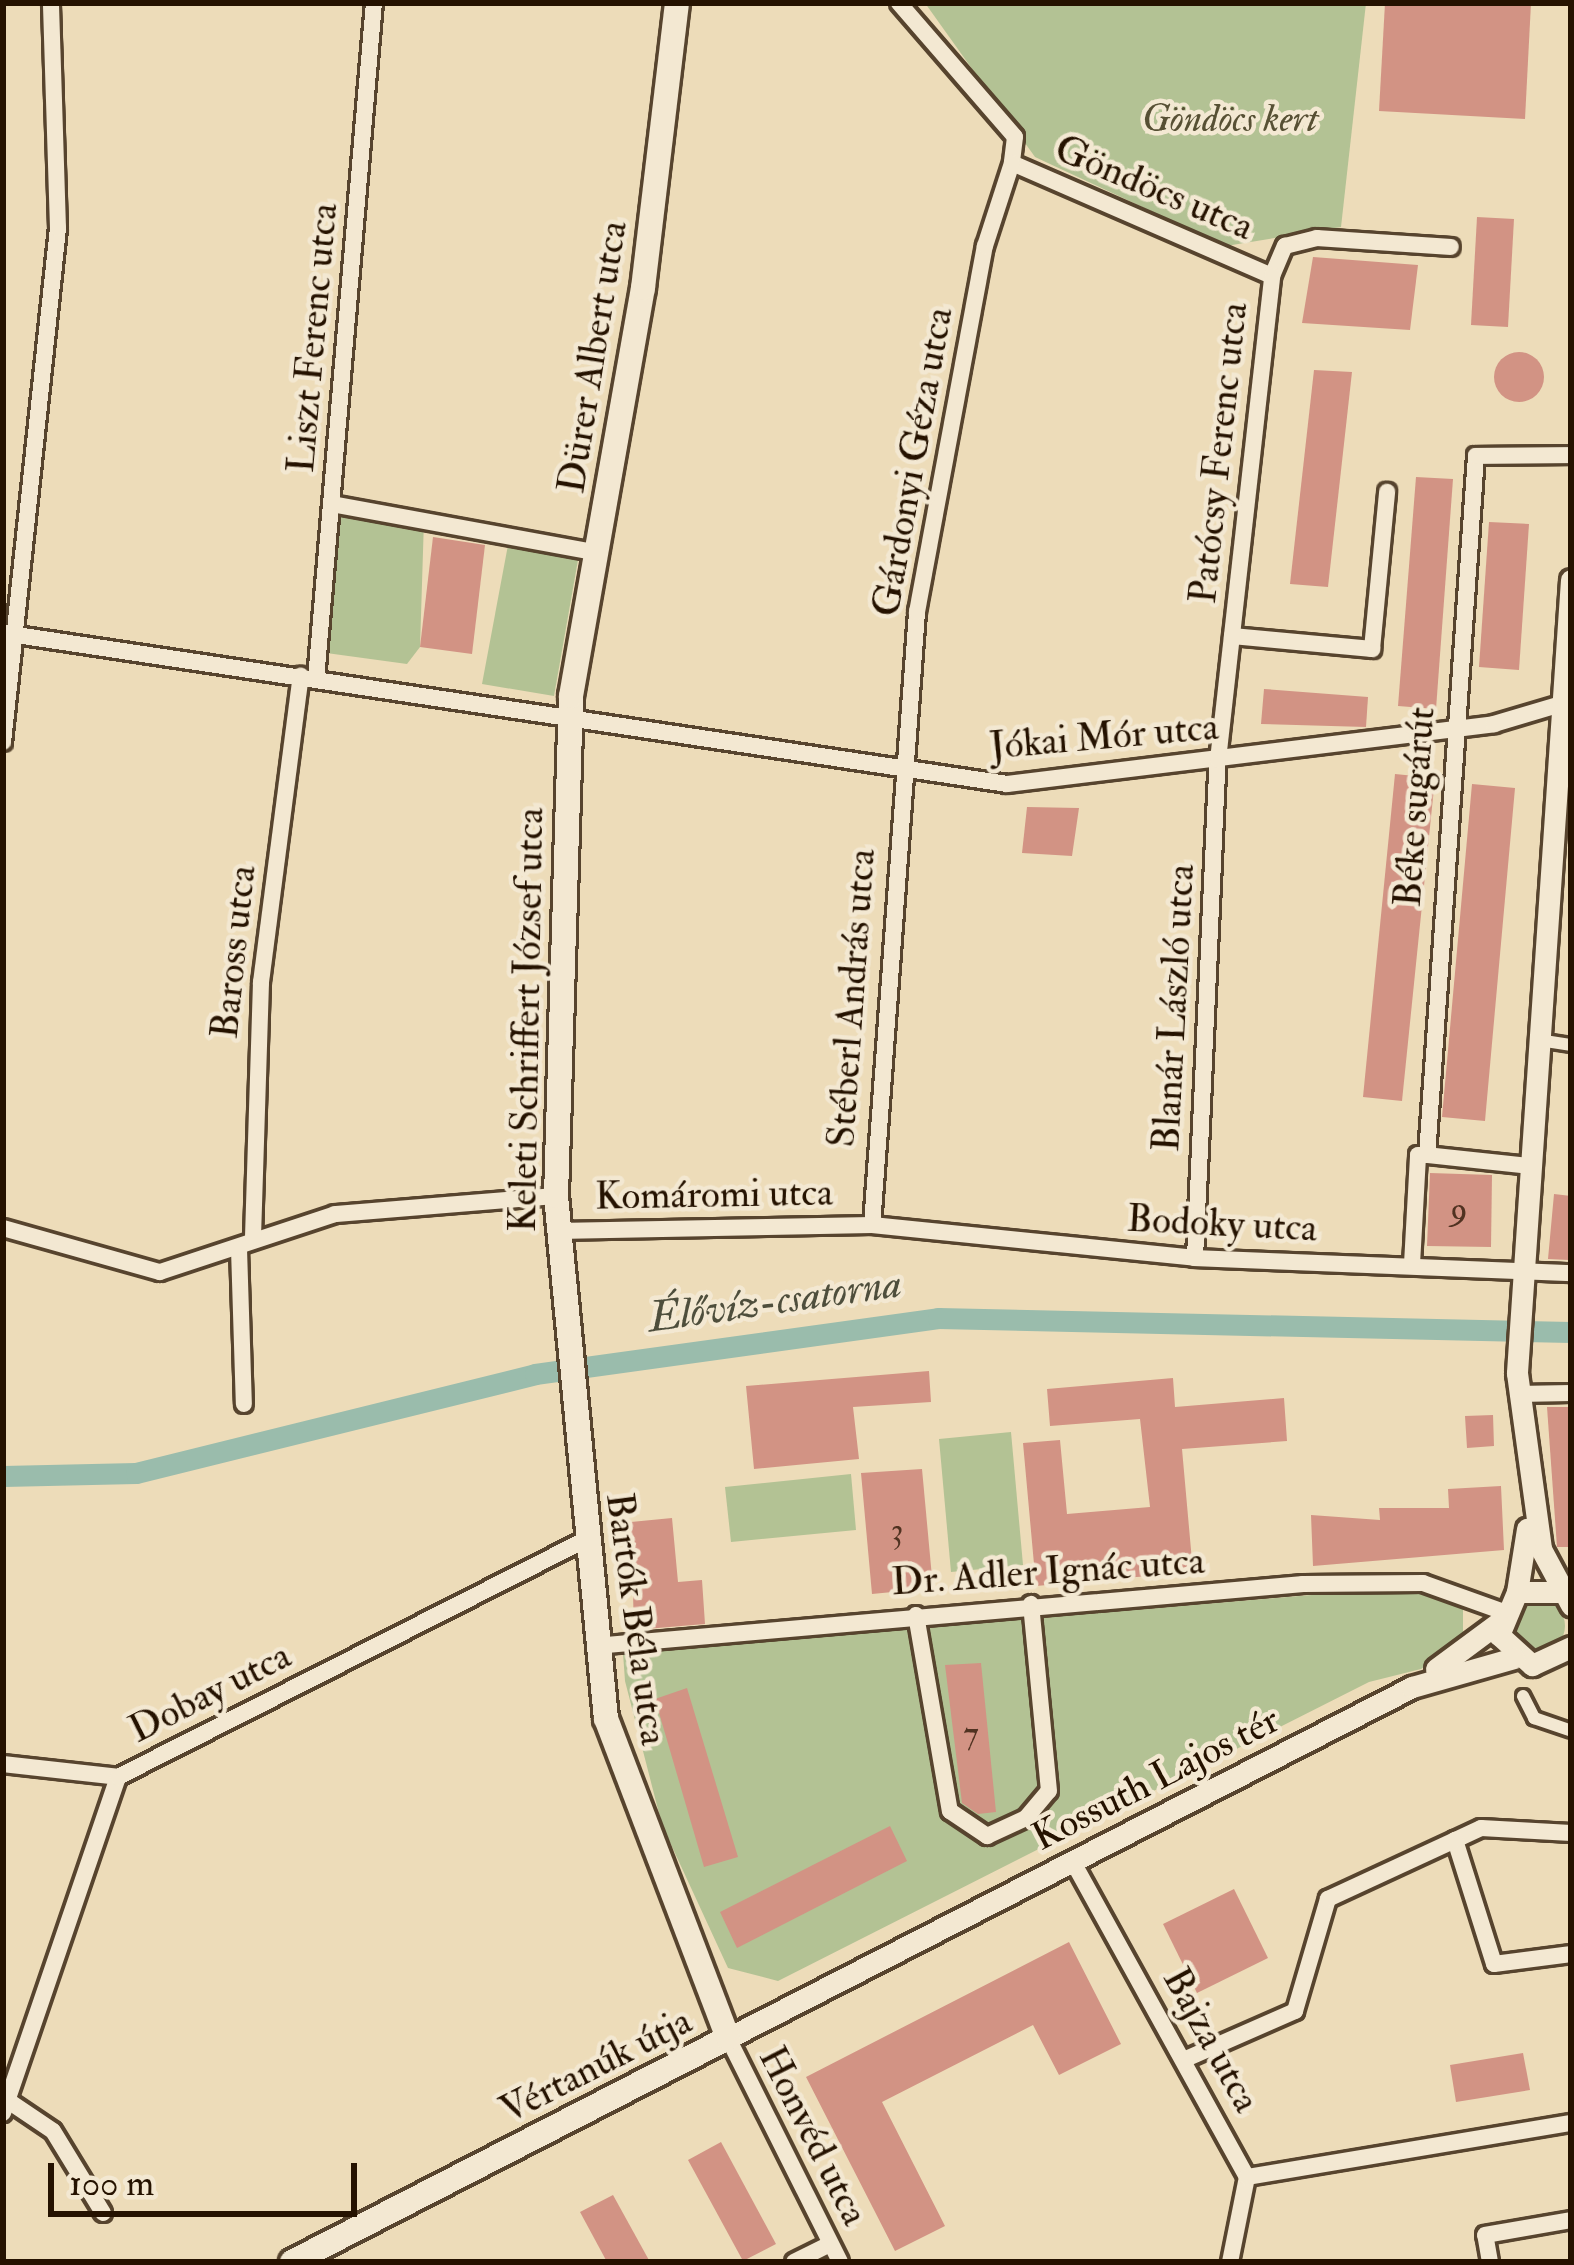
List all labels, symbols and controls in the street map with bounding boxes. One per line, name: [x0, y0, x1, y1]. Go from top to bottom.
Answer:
park label: Göndöcs kert: [1142, 96, 1318, 142]
street label: Göndöcs utca: [1048, 125, 1260, 251]
street label: Liszt Ferenc utca: [278, 201, 348, 475]
street label: Dürer Albert utca: [548, 217, 638, 497]
street label: Patócsy Ferenc utca: [1180, 300, 1258, 606]
street label: Gárdonyi Géza utca: [863, 304, 963, 620]
street label: Jókai Mór utca: [988, 704, 1220, 770]
street label: Béke sugárút: [1385, 705, 1445, 909]
street label: Keleti Schriffert József utca: [500, 807, 554, 1233]
street label: Stéberl András utca: [818, 847, 886, 1149]
street label: Baross utca: [202, 863, 266, 1041]
street label: Blanár László utca: [1143, 863, 1205, 1153]
street label: Komáromi utca: [595, 1170, 833, 1220]
house number: 9: [1451, 1190, 1467, 1230]
street label: Bodoky utca: [1126, 1196, 1318, 1252]
water label: Élővíz-csatorna: [645, 1258, 905, 1344]
street label: Bartók Béla utca: [595, 1490, 677, 1748]
house number: 3: [891, 1511, 903, 1551]
street label: Dr. Adler Ignác utca: [890, 1538, 1206, 1606]
street label: Dobay utca: [121, 1632, 299, 1754]
street label: Kossuth Lajos tér: [1025, 1697, 1287, 1861]
house number: 7: [963, 1714, 979, 1754]
street label: Bajza utca: [1152, 1960, 1270, 2120]
street label: Vértanúk útja: [492, 1998, 700, 2134]
street label: Honvéd utca: [748, 2039, 878, 2233]
scale bar: [54, 2139, 363, 2213]
text: 100 m: [69, 2161, 154, 2206]

